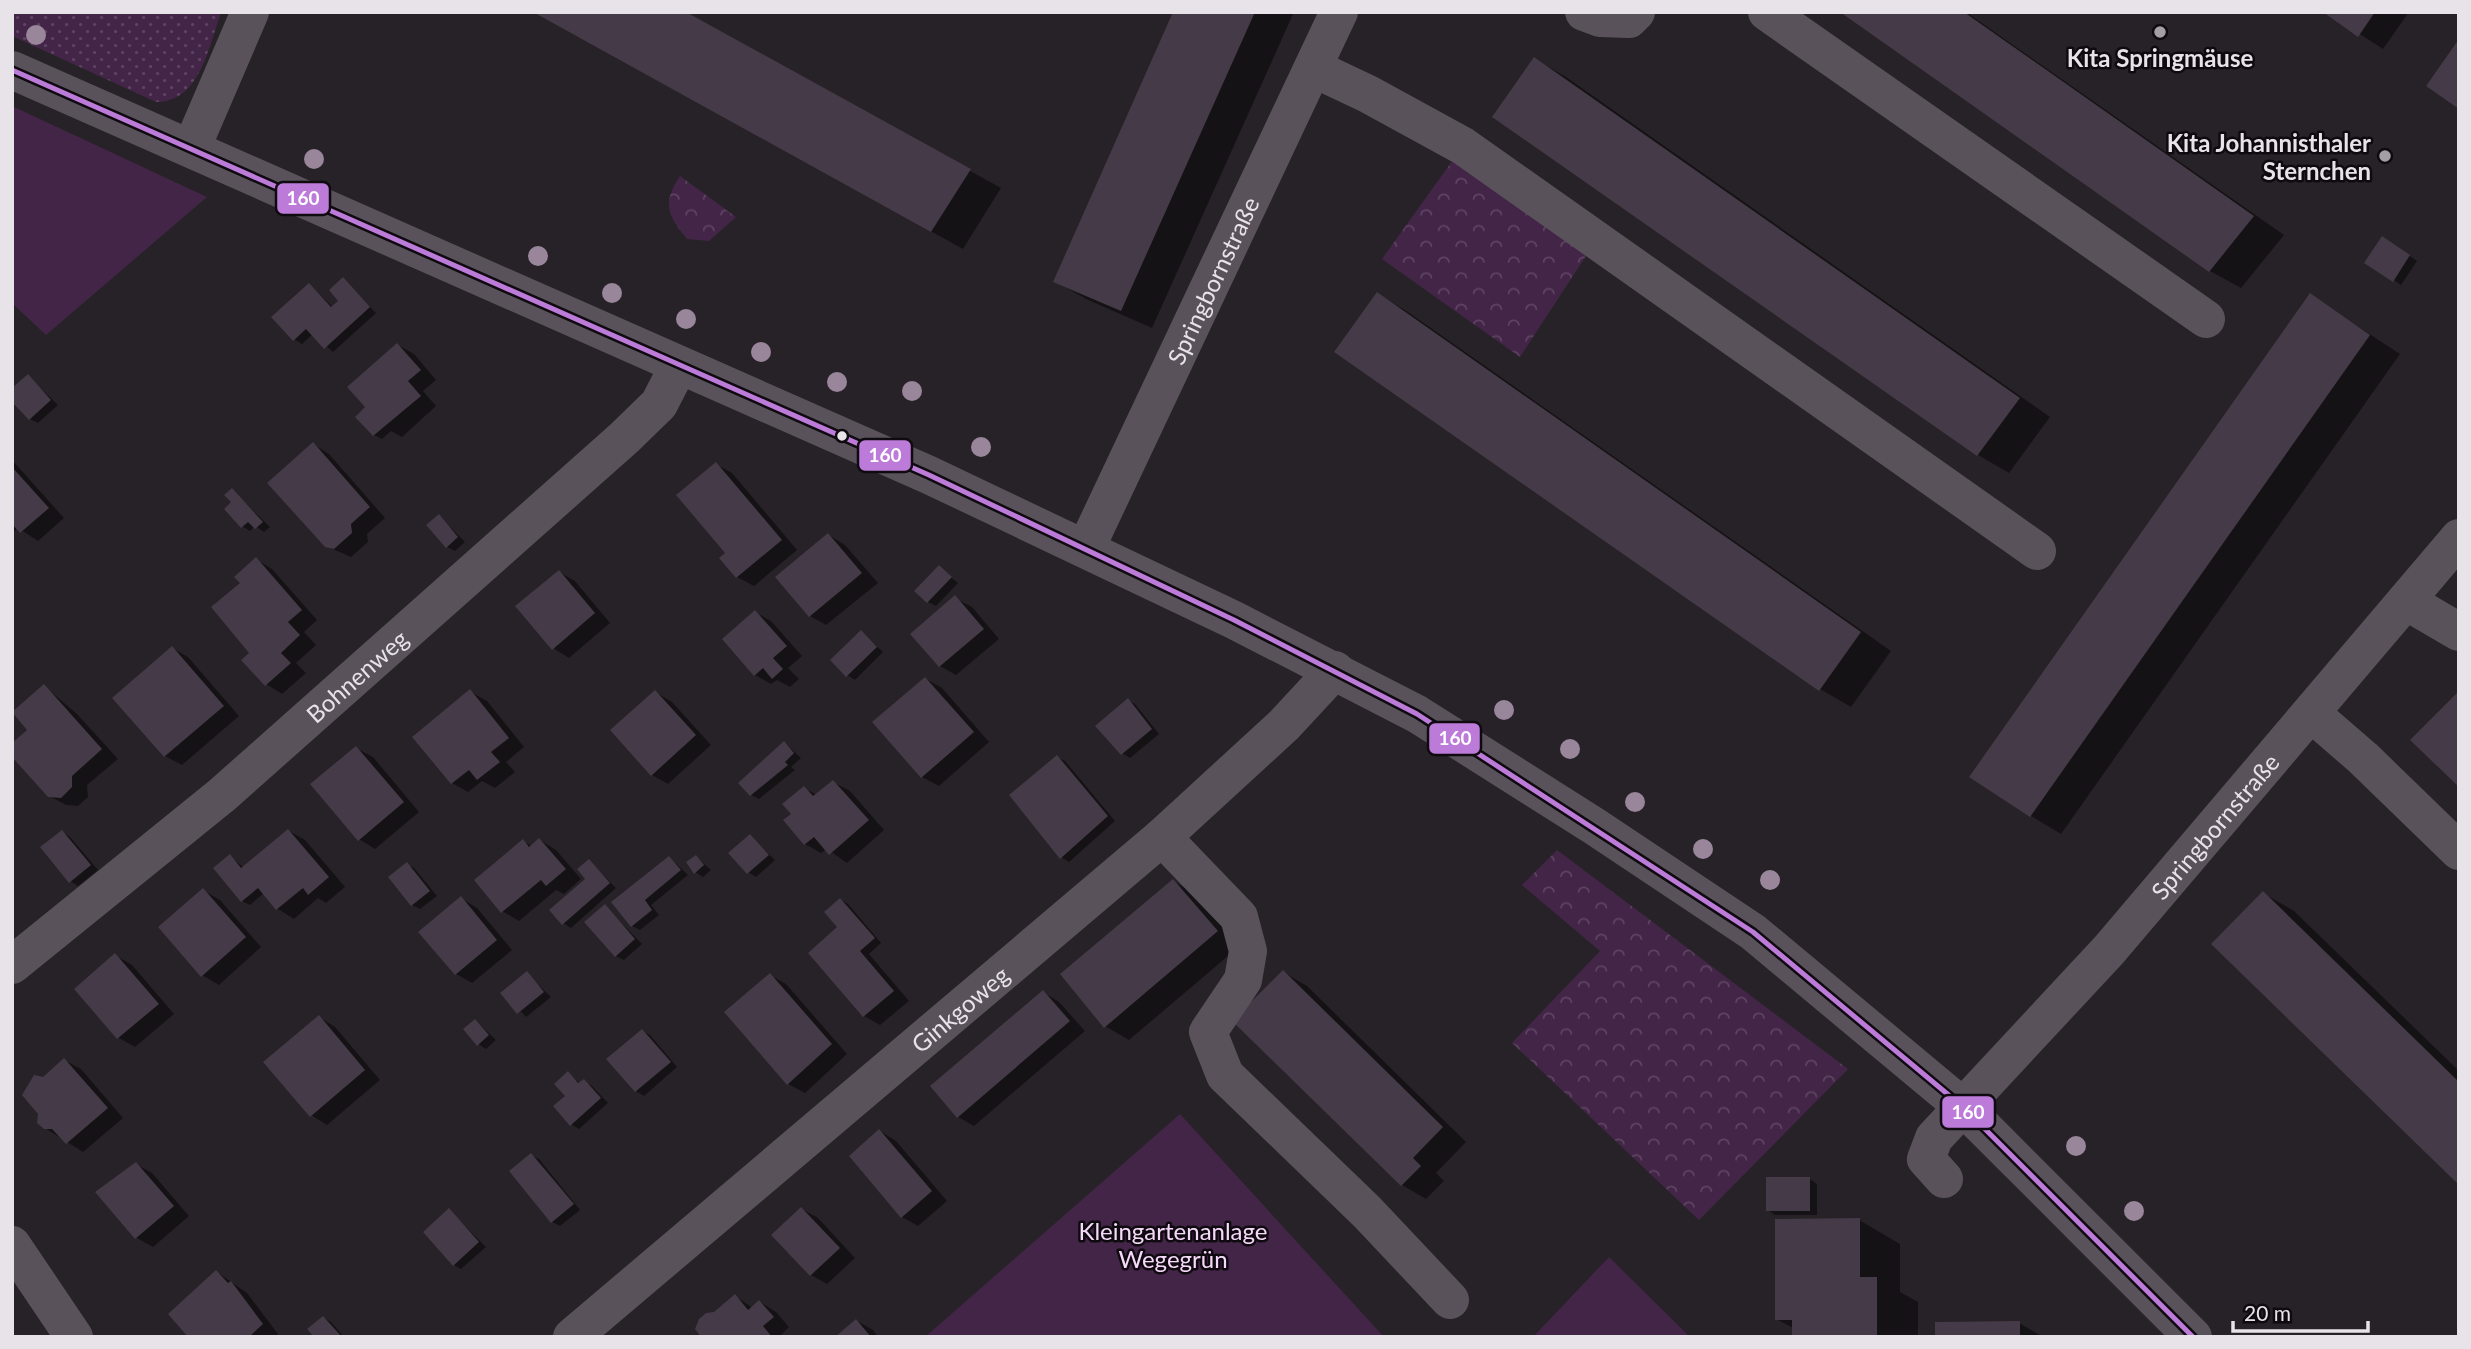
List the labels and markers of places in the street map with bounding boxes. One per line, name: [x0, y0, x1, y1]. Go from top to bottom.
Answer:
marker: Kita Springmäuse: [2152, 24, 2168, 40]
place label: Kita Springmäuse: [2067, 43, 2253, 72]
place label: Kita Johannisthaler Sternchen: [2167, 128, 2371, 185]
marker: Kita Johannisthaler Sternchen: [2377, 148, 2393, 164]
unlabelled marker: [835, 429, 849, 443]

